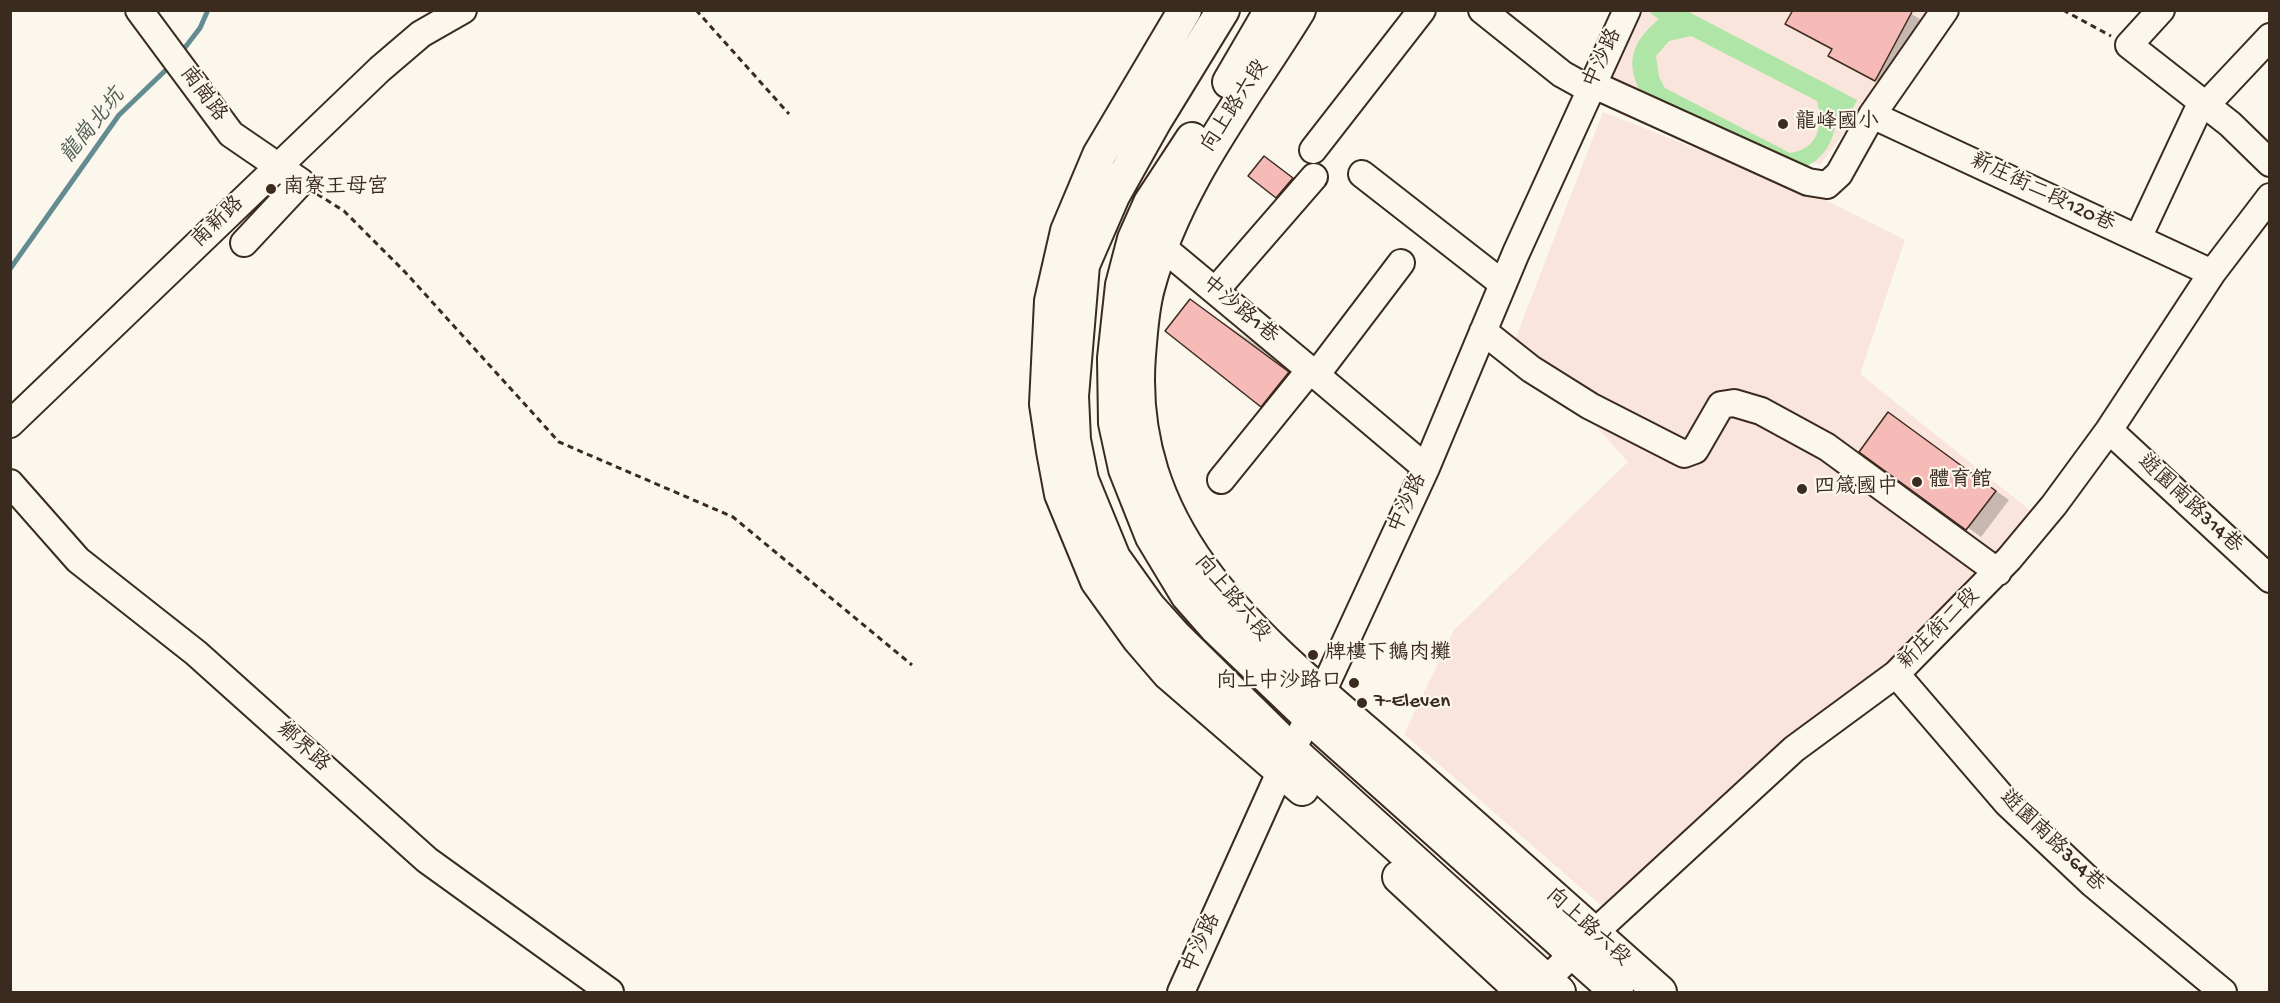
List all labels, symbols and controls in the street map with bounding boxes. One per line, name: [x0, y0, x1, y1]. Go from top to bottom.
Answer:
street label: 中沙路: [1579, 25, 1629, 93]
street label: 向上路六段: [1197, 56, 1275, 158]
street label: 南崗路: [173, 62, 231, 128]
water label: 龍崗北坑: [56, 84, 132, 170]
place label: 龍峰國小: [1795, 111, 1879, 137]
marker: 龍峰國小: [1776, 117, 1790, 131]
street label: 新庄街二段120巷: [1966, 149, 2118, 239]
place label: 南寮王母宮: [283, 176, 388, 202]
marker: 南寮王母宮: [264, 182, 278, 196]
street label: 南新路: [188, 192, 250, 254]
street label: 中沙路1巷: [1195, 272, 1283, 350]
street label: 遊園南路314巷: [2131, 450, 2247, 560]
place label: 體育館: [1929, 469, 1992, 495]
street label: 中沙路: [1384, 470, 1434, 538]
marker: 體育館: [1910, 475, 1924, 489]
place label: 四箴國中: [1814, 476, 1898, 502]
marker: 四箴國中: [1795, 482, 1809, 496]
street label: 向上路六段: [1188, 551, 1274, 647]
street label: 新庄街二段: [1894, 584, 1986, 676]
place label: 牌樓下鵝肉攤: [1325, 642, 1451, 668]
marker: 牌樓下鵝肉攤: [1306, 648, 1320, 662]
place label: 向上中沙路口: [1216, 670, 1342, 696]
marker: 向上中沙路口: [1347, 676, 1361, 690]
place label: 7-Eleven: [1374, 690, 1450, 716]
marker: 7-Eleven: [1355, 696, 1369, 710]
street label: 鄉界路: [270, 718, 334, 778]
street label: 遊園南路364巷: [1993, 786, 2109, 898]
street label: 向上路六段: [1540, 884, 1634, 972]
street label: 中沙路: [1178, 910, 1228, 978]

